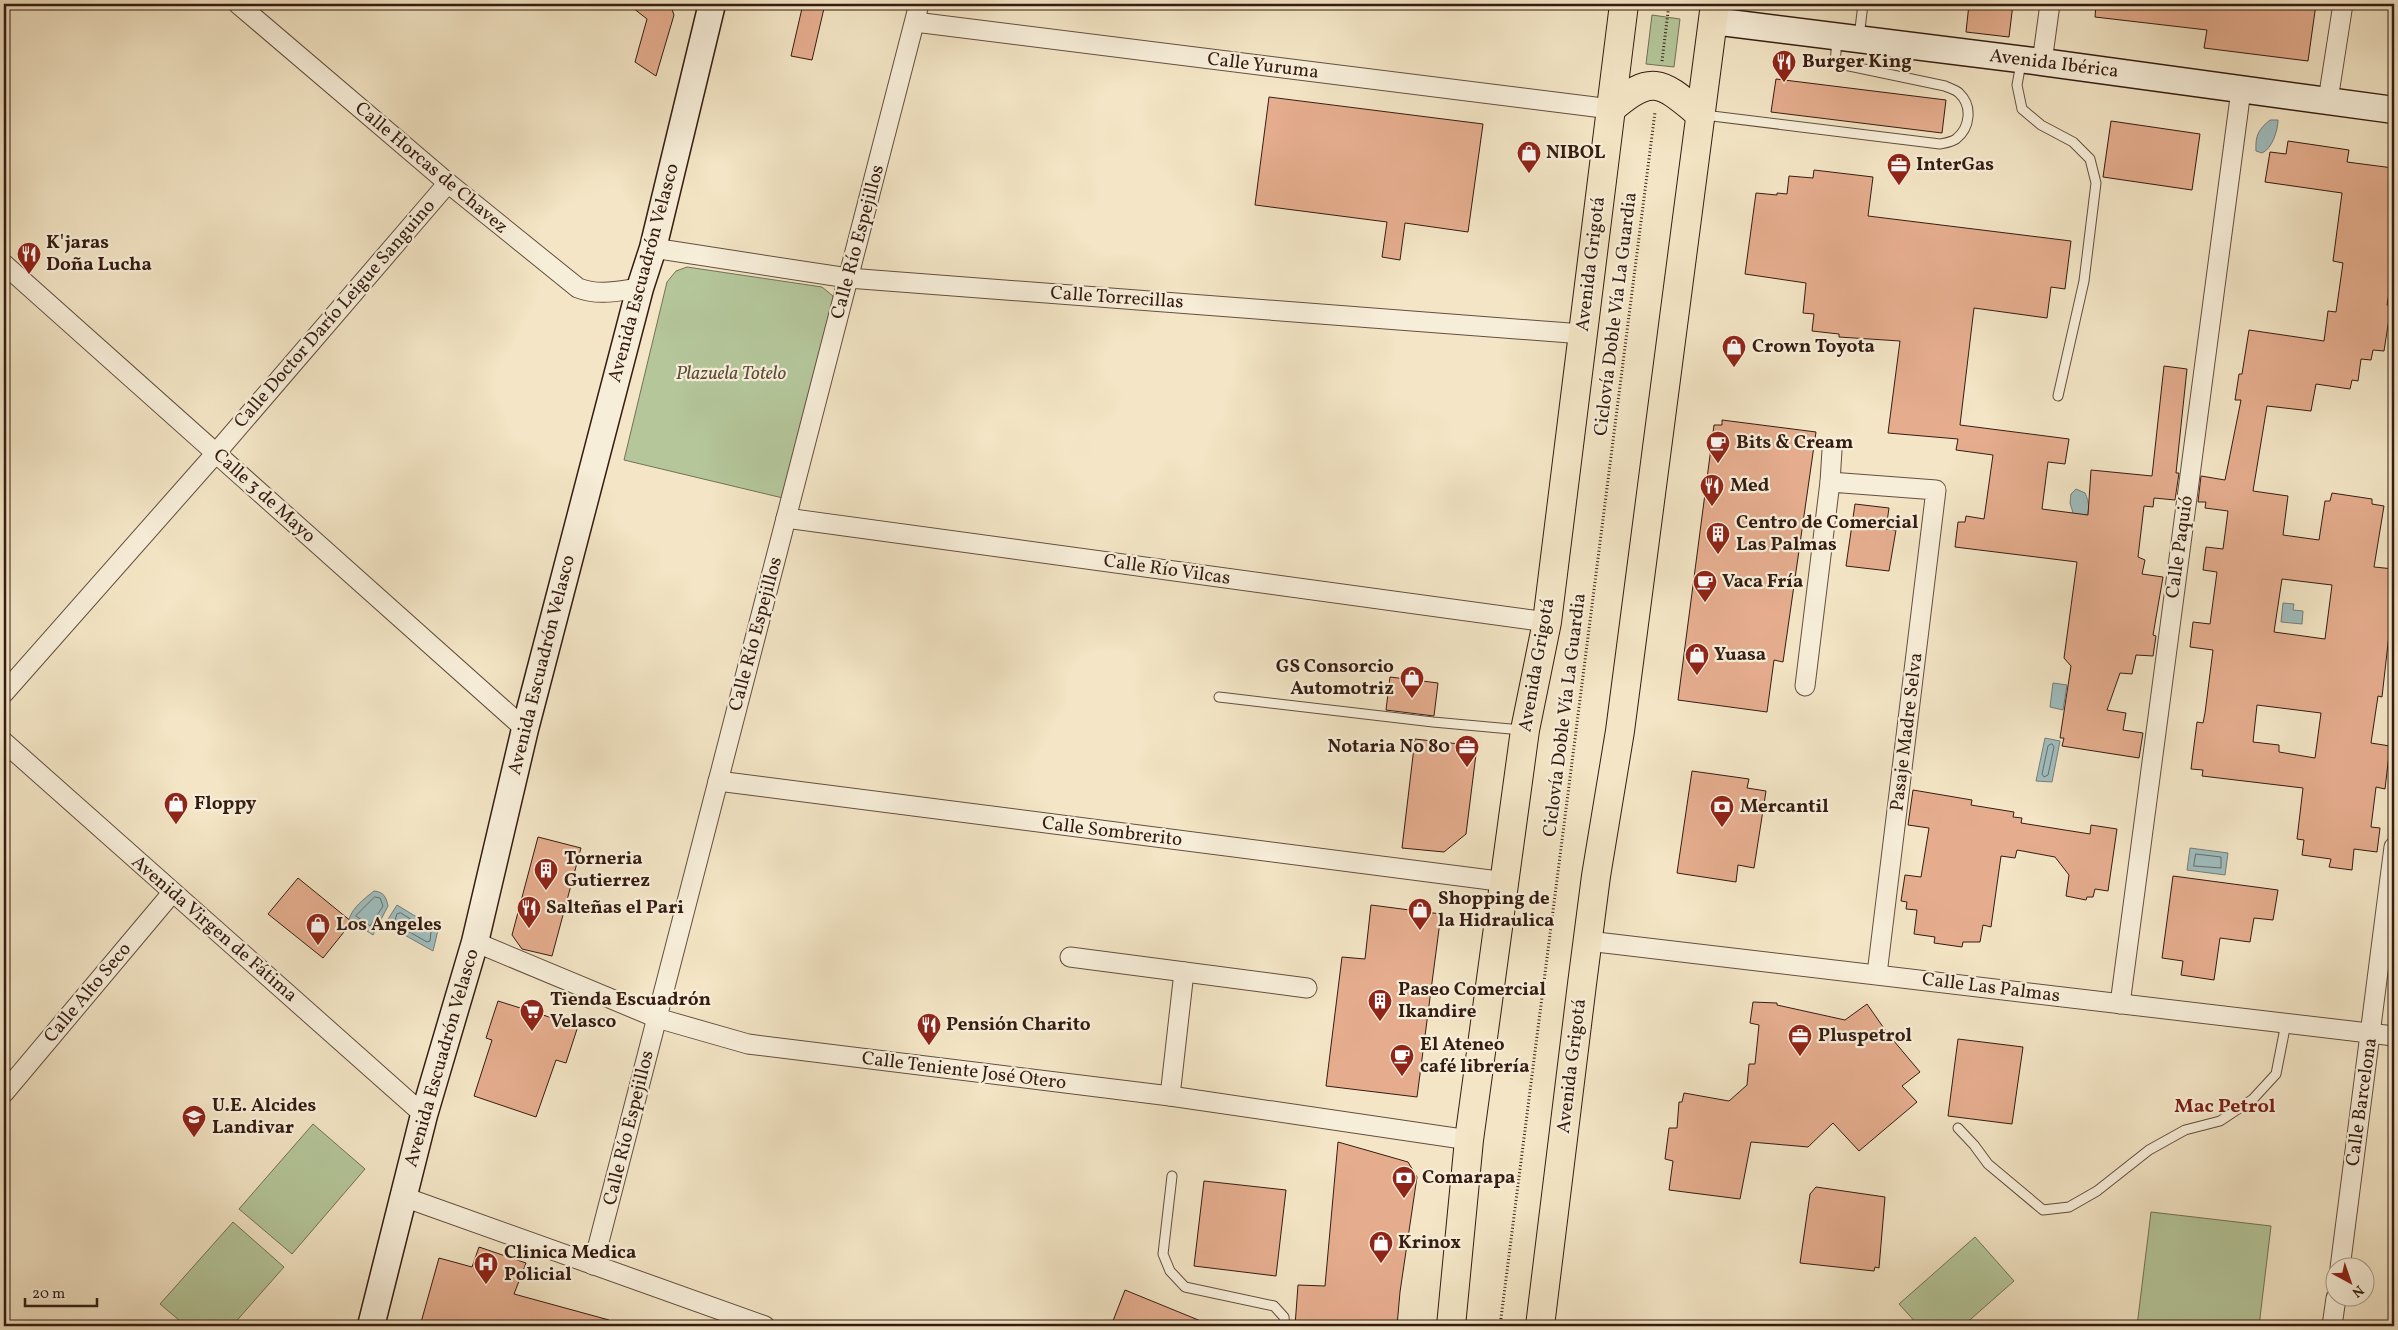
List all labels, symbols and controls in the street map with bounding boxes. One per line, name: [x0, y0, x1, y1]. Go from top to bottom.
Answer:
street label: Avenida Ibérica: [1988, 43, 2120, 85]
street label: Calle Yuruma: [1206, 46, 1320, 86]
restaurant icon: Burger King: [1771, 49, 1797, 83]
place label: Burger King: [1802, 49, 1912, 75]
street label: Calle Horcas de Chavez: [349, 96, 513, 240]
shop icon: NIBOL: [1516, 140, 1542, 174]
place label: NIBOL: [1546, 140, 1606, 166]
office icon: InterGas: [1886, 152, 1912, 186]
place label: InterGas: [1916, 152, 1994, 178]
street label: Avenida Escuadrón Velasco: [602, 161, 686, 385]
street label: Calle Río Espejillos: [825, 162, 891, 322]
street label: Ciclovía Doble Vía La Guardia: [1588, 191, 1644, 437]
street label: Calle Doctor Darío Leigue Sanguino: [228, 194, 442, 434]
street label: Avenida Grigotá: [1570, 195, 1612, 333]
place label: K'jaras Doña Lucha: [46, 230, 152, 278]
restaurant icon: K'jaras Doña Lucha: [16, 241, 42, 275]
street label: Calle Torrecillas: [1050, 280, 1184, 316]
shop icon: Crown Toyota: [1721, 334, 1747, 368]
place label: Crown Toyota: [1752, 334, 1875, 360]
park label: Plazuela Totelo: [676, 361, 787, 387]
cafe icon: Bits & Cream: [1705, 430, 1731, 464]
place label: Bits & Cream: [1736, 430, 1853, 456]
street label: Calle 3 de Mayo: [207, 443, 321, 549]
restaurant icon: Med: [1699, 473, 1725, 507]
place label: Med: [1730, 473, 1770, 499]
street label: Calle Paquió: [2160, 494, 2200, 600]
place label: Centro de Comercial Las Palmas: [1736, 510, 1918, 558]
building icon: Centro de Comercial Las Palmas: [1705, 521, 1731, 555]
street label: Calle Río Vilcas: [1102, 548, 1232, 592]
street label: Avenida Escuadrón Velasco: [502, 552, 582, 778]
street label: Calle Río Espejillos: [723, 554, 789, 714]
cafe icon: Vaca Fría: [1692, 569, 1718, 603]
place label: Vaca Fría: [1722, 569, 1803, 595]
street label: Ciclovía Doble Vía La Guardia: [1537, 592, 1593, 838]
street label: Avenida Grigotá: [1512, 596, 1562, 734]
shop icon: Yuasa: [1684, 642, 1710, 676]
place label: Yuasa: [1714, 642, 1766, 668]
street label: Pasaje Madre Selva: [1884, 651, 1930, 813]
place label: GS Consorcio Automotriz: [1276, 654, 1394, 702]
shop icon: GS Consorcio Automotriz: [1399, 665, 1425, 699]
place label: Notaria No 80: [1327, 734, 1450, 760]
office icon: Notaria No 80: [1454, 734, 1480, 768]
shop icon: Floppy: [163, 791, 189, 825]
place label: Floppy: [194, 791, 257, 817]
bank icon: Mercantil: [1709, 794, 1735, 828]
place label: Mercantil: [1740, 794, 1829, 820]
street label: Calle Sombrerito: [1040, 811, 1184, 853]
place label: Torneria Gutierrez: [564, 846, 650, 894]
street label: Avenida Virgen de Fátima: [125, 850, 303, 1008]
building icon: Torneria Gutierrez: [533, 857, 559, 891]
place label: Shopping de la Hidraulica: [1438, 886, 1554, 934]
restaurant icon: Salteñas el Pari: [516, 895, 542, 929]
place label: Salteñas el Pari: [546, 895, 684, 921]
shop icon: Shopping de la Hidraulica: [1407, 897, 1433, 931]
shop icon: Los Angeles: [305, 912, 331, 946]
place label: Los Angeles: [336, 912, 442, 938]
street label: Calle Alto Seco: [38, 937, 138, 1049]
street label: Avenida Escuadrón Velasco: [398, 946, 486, 1170]
street label: Calle Las Palmas: [1921, 967, 2061, 1009]
place label: Paseo Comercial Ikandire: [1398, 977, 1546, 1025]
place label: Tienda Escuadrón Velasco: [550, 987, 711, 1035]
building icon: Paseo Comercial Ikandire: [1367, 988, 1393, 1022]
street label: Avenida Grigotá: [1551, 997, 1593, 1135]
supermarket icon: Tienda Escuadrón Velasco: [519, 998, 545, 1032]
restaurant icon: Pensión Charito: [916, 1012, 942, 1046]
place label: Pensión Charito: [946, 1012, 1091, 1038]
office icon: Pluspetrol: [1787, 1023, 1813, 1057]
place label: Pluspetrol: [1818, 1023, 1912, 1049]
place label: El Ateneo café librería: [1420, 1032, 1530, 1080]
street label: Calle Barcelona: [2340, 1036, 2384, 1168]
cafe icon: El Ateneo café librería: [1389, 1043, 1415, 1077]
street label: Calle Teniente José Otero: [860, 1046, 1068, 1096]
street label: Calle Río Espejillos: [597, 1048, 661, 1208]
place label: U.E. Alcides Landivar: [212, 1093, 317, 1141]
district label: Mac Petrol: [2174, 1093, 2276, 1121]
school or university icon: U.E. Alcides Landivar: [181, 1104, 207, 1138]
bank icon: Comarapa: [1391, 1165, 1417, 1199]
place label: Comarapa: [1422, 1165, 1516, 1191]
shop icon: Krinox: [1368, 1230, 1394, 1264]
place label: Krinox: [1398, 1230, 1461, 1256]
place label: Clinica Medica Policial: [504, 1240, 636, 1288]
hospital icon: Clinica Medica Policial: [473, 1251, 499, 1285]
north arrow: [2326, 1258, 2376, 1308]
scale bar: [25, 1275, 98, 1307]
text: N: [2347, 1280, 2367, 1301]
text: 20 m: [32, 1284, 65, 1305]

